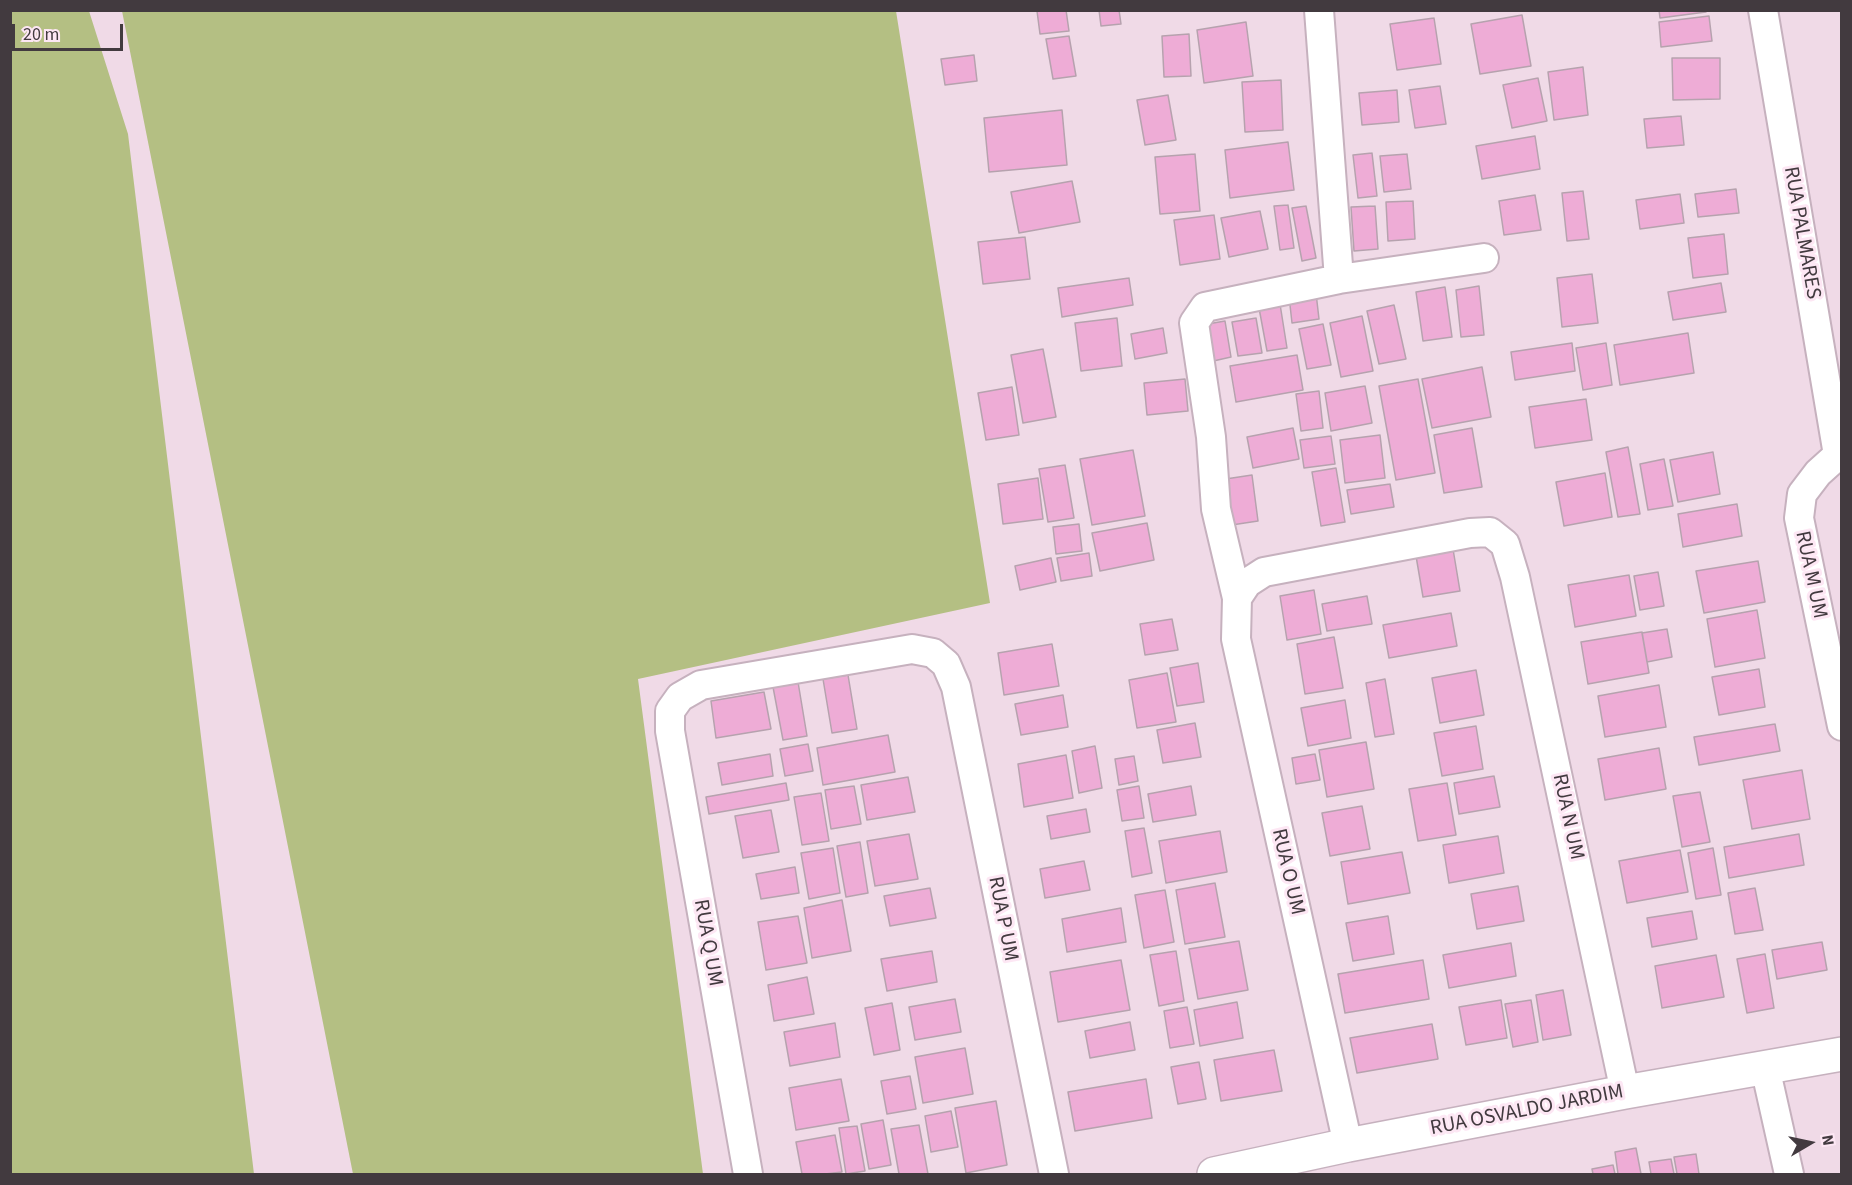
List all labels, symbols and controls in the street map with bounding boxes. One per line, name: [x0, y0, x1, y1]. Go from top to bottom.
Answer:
scale bar: [15, 12, 126, 50]
text: 20 m: [23, 22, 59, 47]
street label: RUA PALMARES: [1777, 165, 1825, 301]
street label: RUA M UM: [1788, 529, 1832, 621]
street label: RUA N UM: [1546, 772, 1588, 862]
street label: RUA O UM: [1265, 826, 1309, 918]
street label: RUA P UM: [981, 875, 1023, 963]
street label: RUA Q UM: [687, 898, 727, 988]
street label: RUA OSVALDO JARDIM: [1428, 1080, 1626, 1142]
north arrow: [1780, 1113, 1840, 1173]
text: N: [1816, 1133, 1839, 1147]

